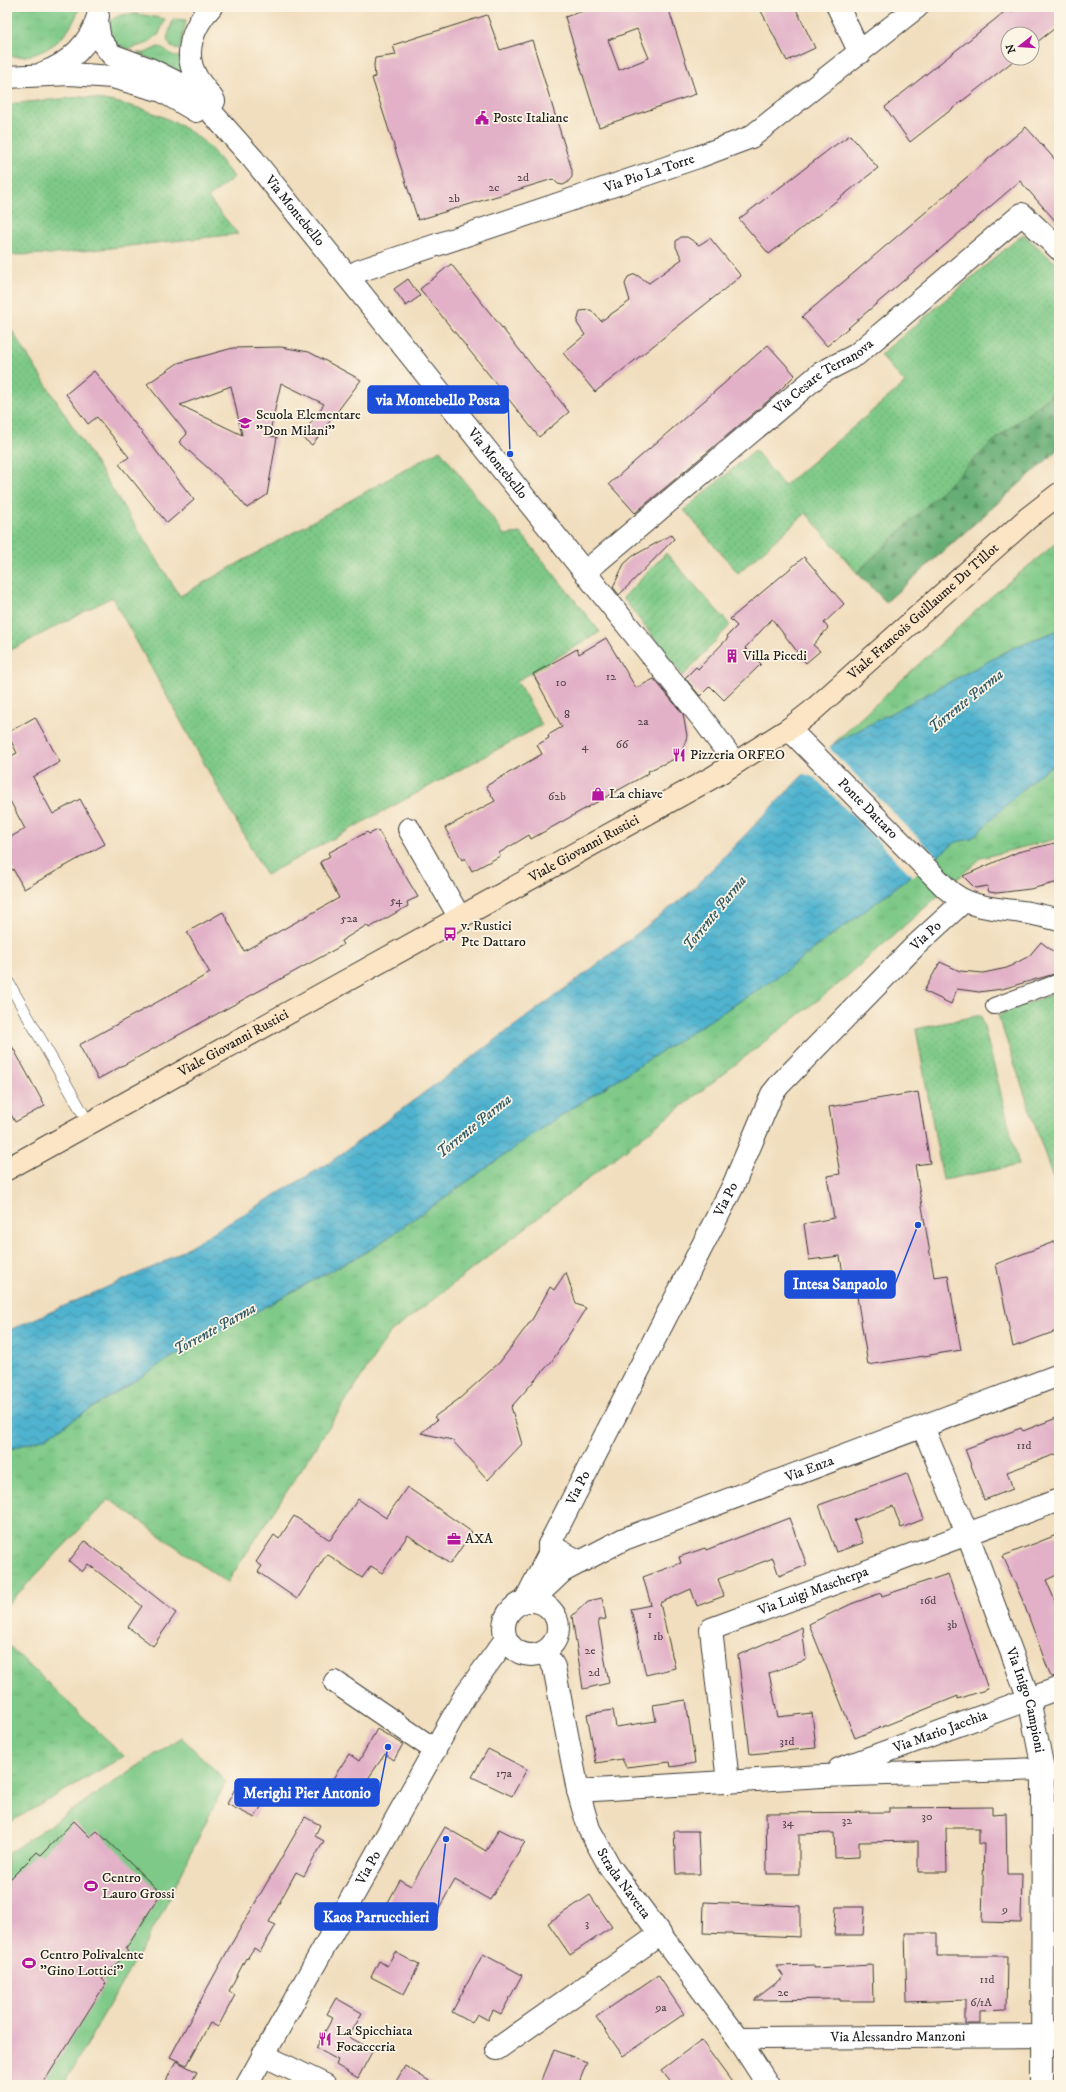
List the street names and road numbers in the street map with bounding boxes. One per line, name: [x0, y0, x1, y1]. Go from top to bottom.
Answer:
street label: Via Pio La Torre: [601, 150, 697, 197]
street label: Via Montebello: [260, 171, 329, 250]
street label: Via Cesare Terranova: [769, 335, 877, 419]
street label: Via Montebello: [463, 424, 532, 503]
street label: Viale Francois Guillaume Du Tillot: [843, 539, 1003, 684]
street label: Ponte Dattaro: [834, 774, 902, 843]
street label: Viale Giovanni Rustici: [525, 811, 643, 887]
street label: Via Po: [906, 917, 946, 955]
street label: Viale Giovanni Rustici: [174, 1005, 292, 1082]
street label: Via Po: [709, 1179, 742, 1221]
street label: Via Enza: [782, 1452, 836, 1487]
street label: Via Po: [562, 1468, 595, 1509]
street label: Via Luigi Mascherpa: [755, 1562, 871, 1620]
street label: Via Inigo Campioni: [1001, 1644, 1049, 1755]
street label: Via Mario Jacchia: [890, 1706, 990, 1758]
street label: Strada Navetta: [592, 1845, 655, 1923]
street label: Via Po: [351, 1847, 385, 1889]
street label: Via Alessandro Manzoni: [830, 2028, 966, 2046]

